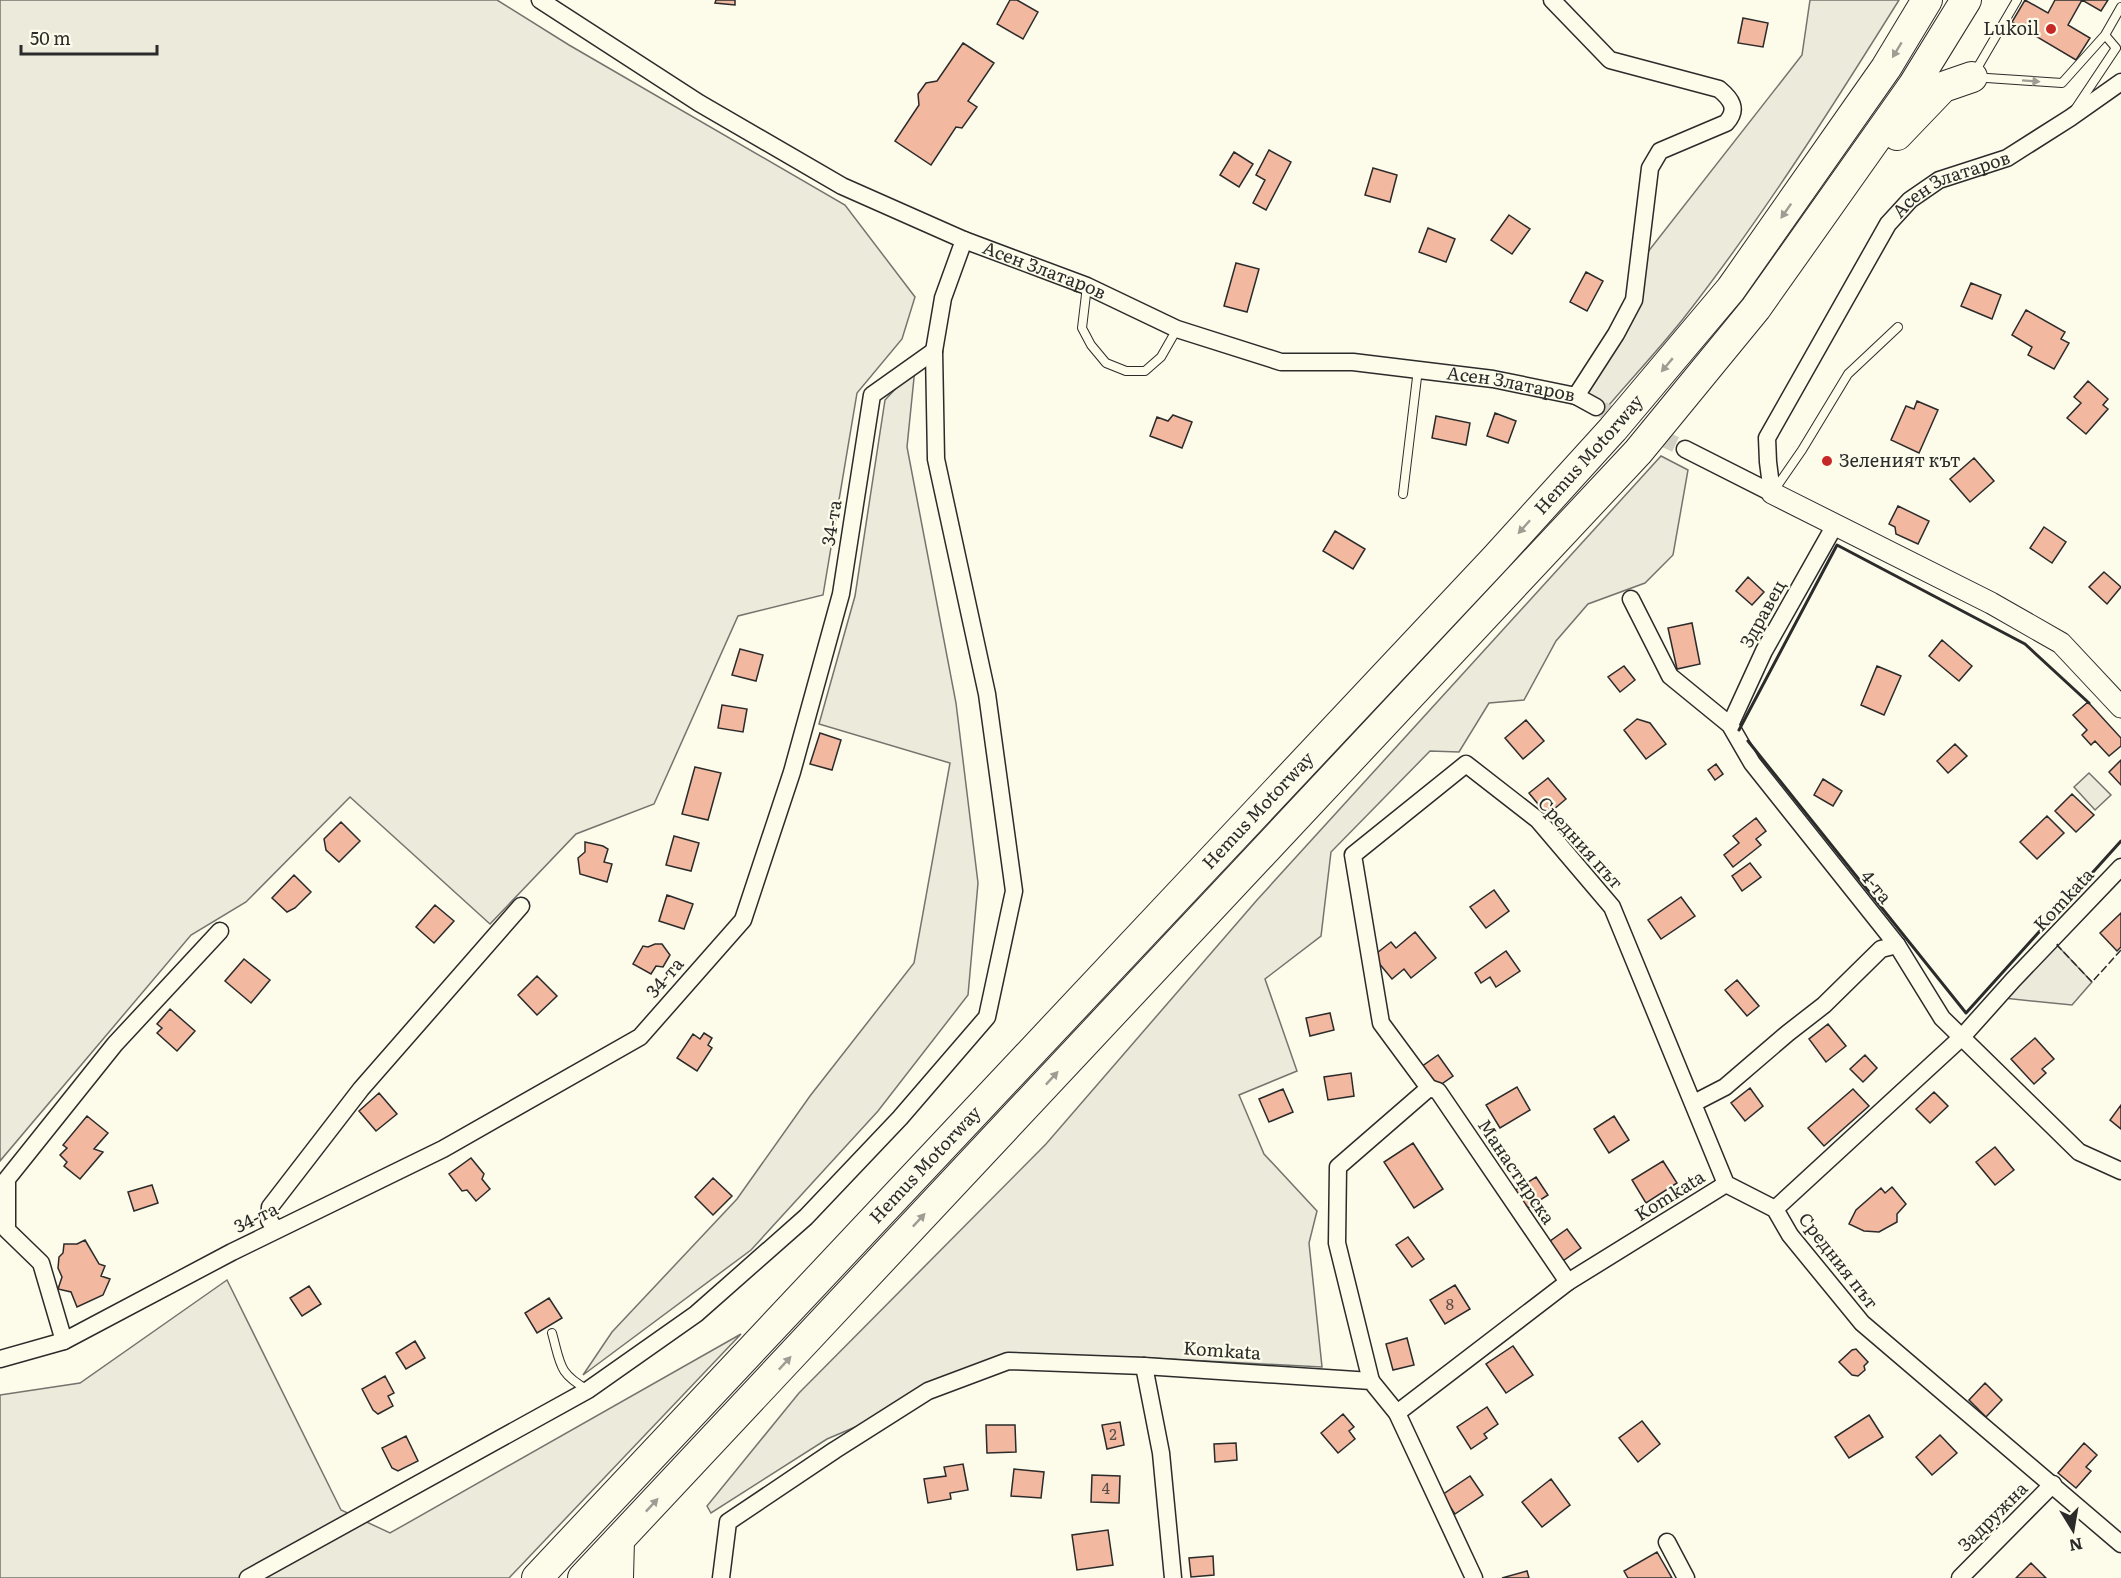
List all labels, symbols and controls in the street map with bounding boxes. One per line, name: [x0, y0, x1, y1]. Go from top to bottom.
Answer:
place label: Lukoil: [1983, 14, 2039, 41]
scale bar: [21, 18, 158, 56]
marker: Lukoil: [2044, 22, 2058, 36]
text: 50 m: [30, 24, 71, 51]
one-way arrow: [1891, 42, 1902, 58]
one-way arrow: [2021, 76, 2040, 86]
street label: Асен Златаров: [1885, 143, 2013, 223]
one-way arrow: [1780, 202, 1792, 218]
street label: Асен Златаров: [979, 233, 1111, 305]
one-way arrow: [1661, 357, 1674, 372]
street label: Асен Златаров: [1445, 359, 1578, 408]
street label: Hemus Motorway: [1527, 387, 1649, 520]
place label: Зеленият кът: [1839, 446, 1960, 473]
marker: Зеленият кът: [1820, 454, 1834, 468]
street label: 34-та: [814, 498, 848, 548]
one-way arrow: [1517, 519, 1531, 534]
street label: Здравец: [1732, 575, 1791, 652]
street label: Hemus Motorway: [1195, 744, 1320, 875]
street label: Средния път: [1532, 790, 1630, 894]
street label: Komkata: [2026, 861, 2100, 937]
street label: 4-та: [1855, 863, 1899, 909]
street label: 34-та: [639, 951, 689, 1003]
one-way arrow: [1045, 1071, 1058, 1086]
street label: Hemus Motorway: [862, 1099, 987, 1229]
street label: Манастирска: [1472, 1113, 1563, 1229]
street label: Komkata: [1629, 1162, 1710, 1227]
street label: 34-та: [229, 1194, 282, 1239]
street label: Средния път: [1793, 1206, 1886, 1314]
one-way arrow: [912, 1213, 926, 1228]
house number: 8: [1446, 1292, 1454, 1315]
street label: Komkata: [1182, 1333, 1262, 1366]
one-way arrow: [778, 1356, 792, 1370]
house number: 2: [1109, 1422, 1117, 1445]
street label: Задружна: [1951, 1475, 2033, 1557]
house number: 4: [1102, 1476, 1110, 1499]
one-way arrow: [645, 1498, 658, 1513]
north arrow: [2043, 1500, 2103, 1560]
text: N: [2067, 1533, 2085, 1559]

